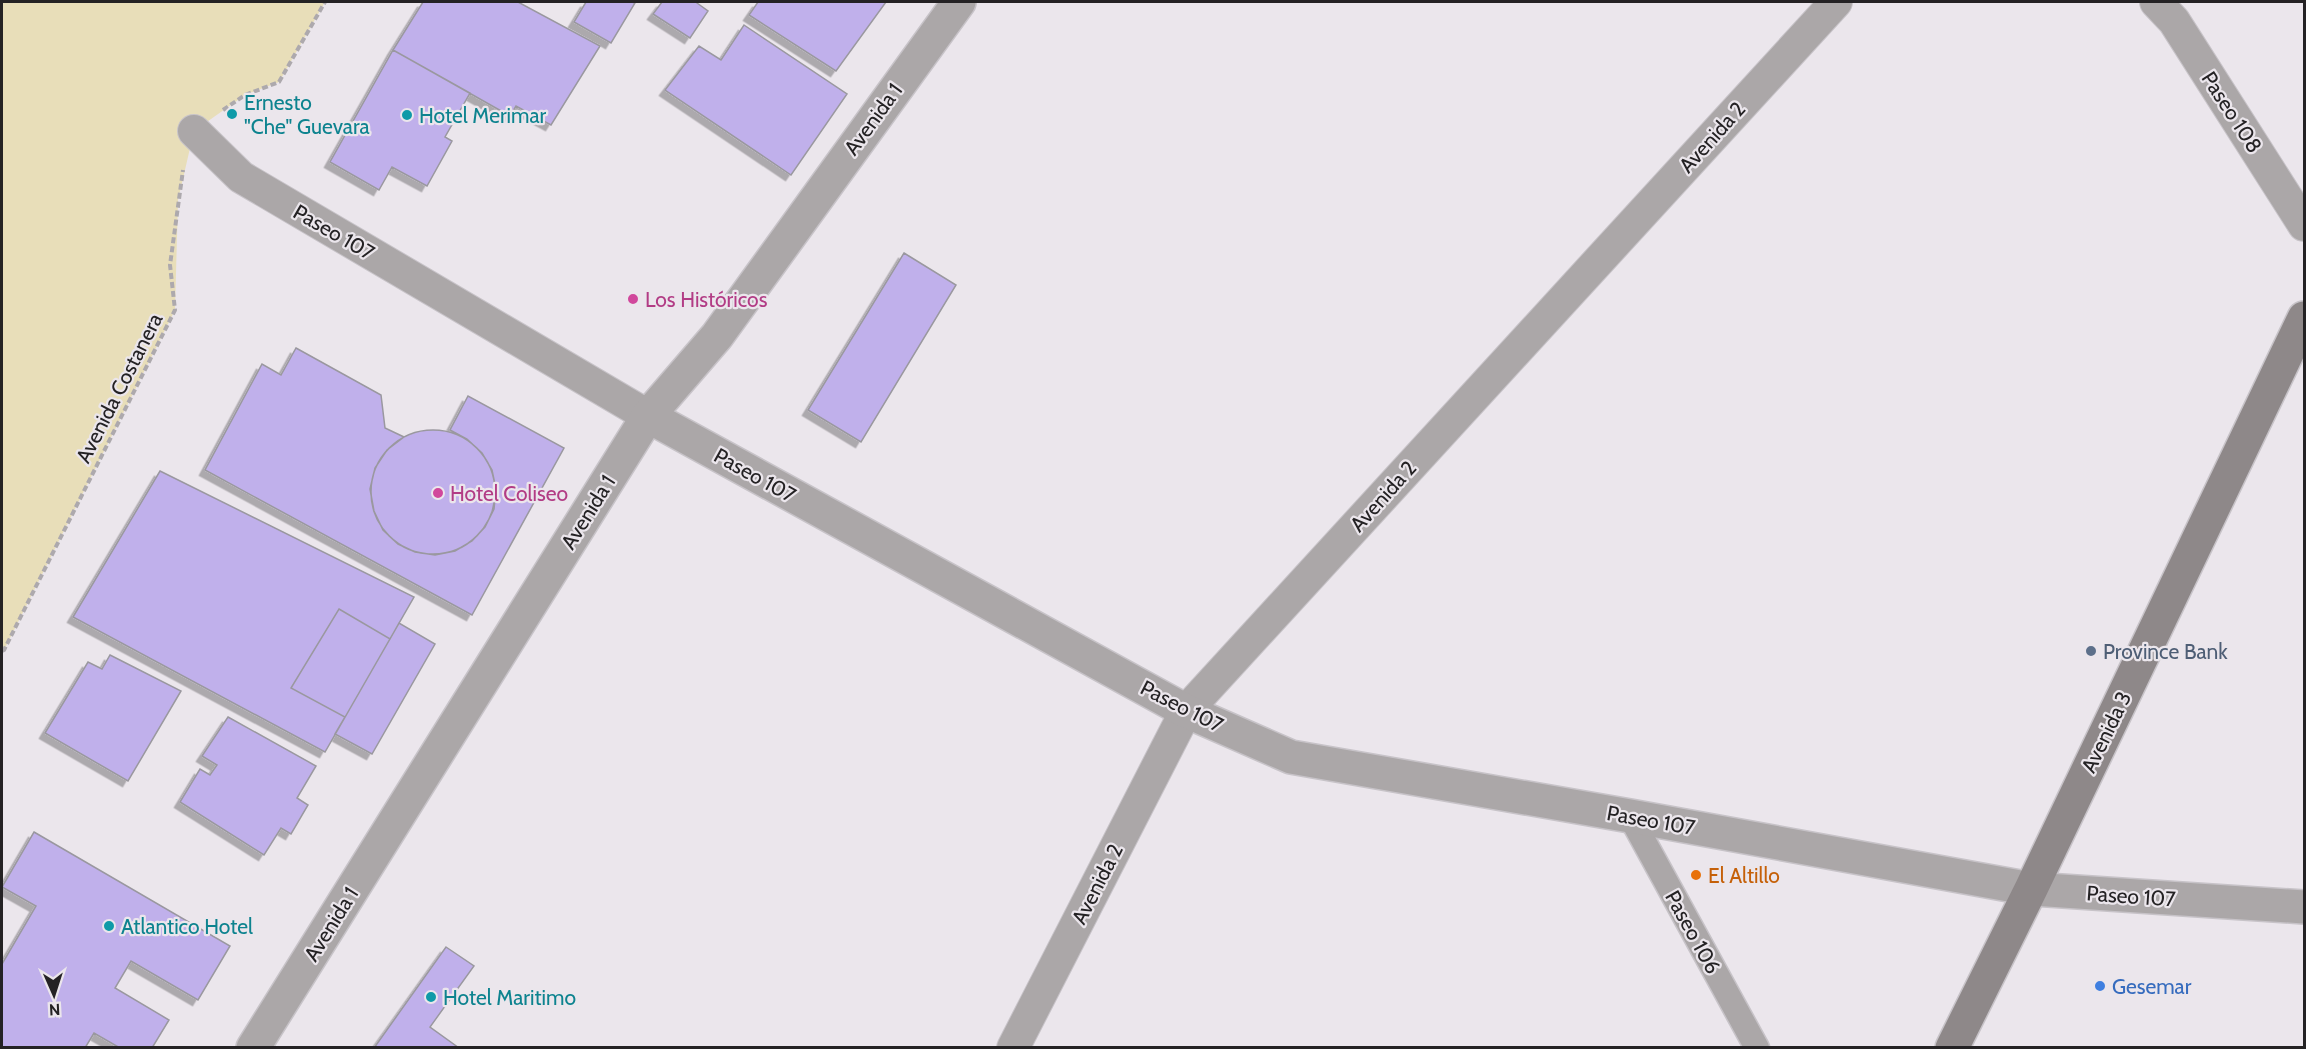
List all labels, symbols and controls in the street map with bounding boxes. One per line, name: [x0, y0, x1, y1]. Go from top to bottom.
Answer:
street label: Paseo 108: [2197, 67, 2267, 157]
street label: Avenida 1: [839, 78, 907, 160]
place label: Ernesto "Che" Guevara: [244, 90, 370, 139]
street label: Avenida 2: [1674, 96, 1750, 178]
place label: Hotel Merimar: [419, 103, 546, 128]
marker: Ernesto "Che" Guevara: [225, 107, 239, 121]
marker: Hotel Merimar: [400, 108, 414, 122]
street label: Paseo 107: [289, 199, 379, 265]
place label: Los Históricos: [645, 287, 768, 312]
marker: Los Históricos: [626, 292, 640, 306]
street label: Avenida Costanera: [70, 309, 168, 467]
street label: Paseo 107: [710, 442, 801, 508]
street label: Avenida 2: [1345, 455, 1421, 537]
street label: Avenida 1: [556, 470, 620, 554]
place label: Hotel Coliseo: [450, 481, 568, 506]
marker: Hotel Coliseo: [431, 486, 445, 500]
place label: Province Bank: [2103, 639, 2228, 664]
marker: Province Bank: [2084, 644, 2098, 658]
street label: Paseo 107: [1137, 675, 1228, 738]
street label: Avenida 3: [2076, 687, 2136, 777]
street label: Paseo 107: [1605, 800, 1698, 840]
street label: Avenida 2: [1066, 840, 1128, 928]
place label: El Altillo: [1708, 863, 1780, 888]
marker: El Altillo: [1689, 868, 1703, 882]
street label: Paseo 107: [2086, 880, 2177, 912]
street label: Avenida 1: [299, 882, 363, 966]
street label: Paseo 106: [1660, 886, 1726, 978]
place label: Atlantico Hotel: [121, 914, 253, 939]
marker: Atlantico Hotel: [102, 919, 116, 933]
north arrow: [24, 965, 84, 1025]
place label: Gesemar: [2112, 974, 2192, 999]
marker: Gesemar: [2093, 979, 2107, 993]
place label: Hotel Maritimo: [443, 985, 576, 1010]
marker: Hotel Maritimo: [424, 990, 438, 1004]
text: N: [49, 1000, 61, 1019]

